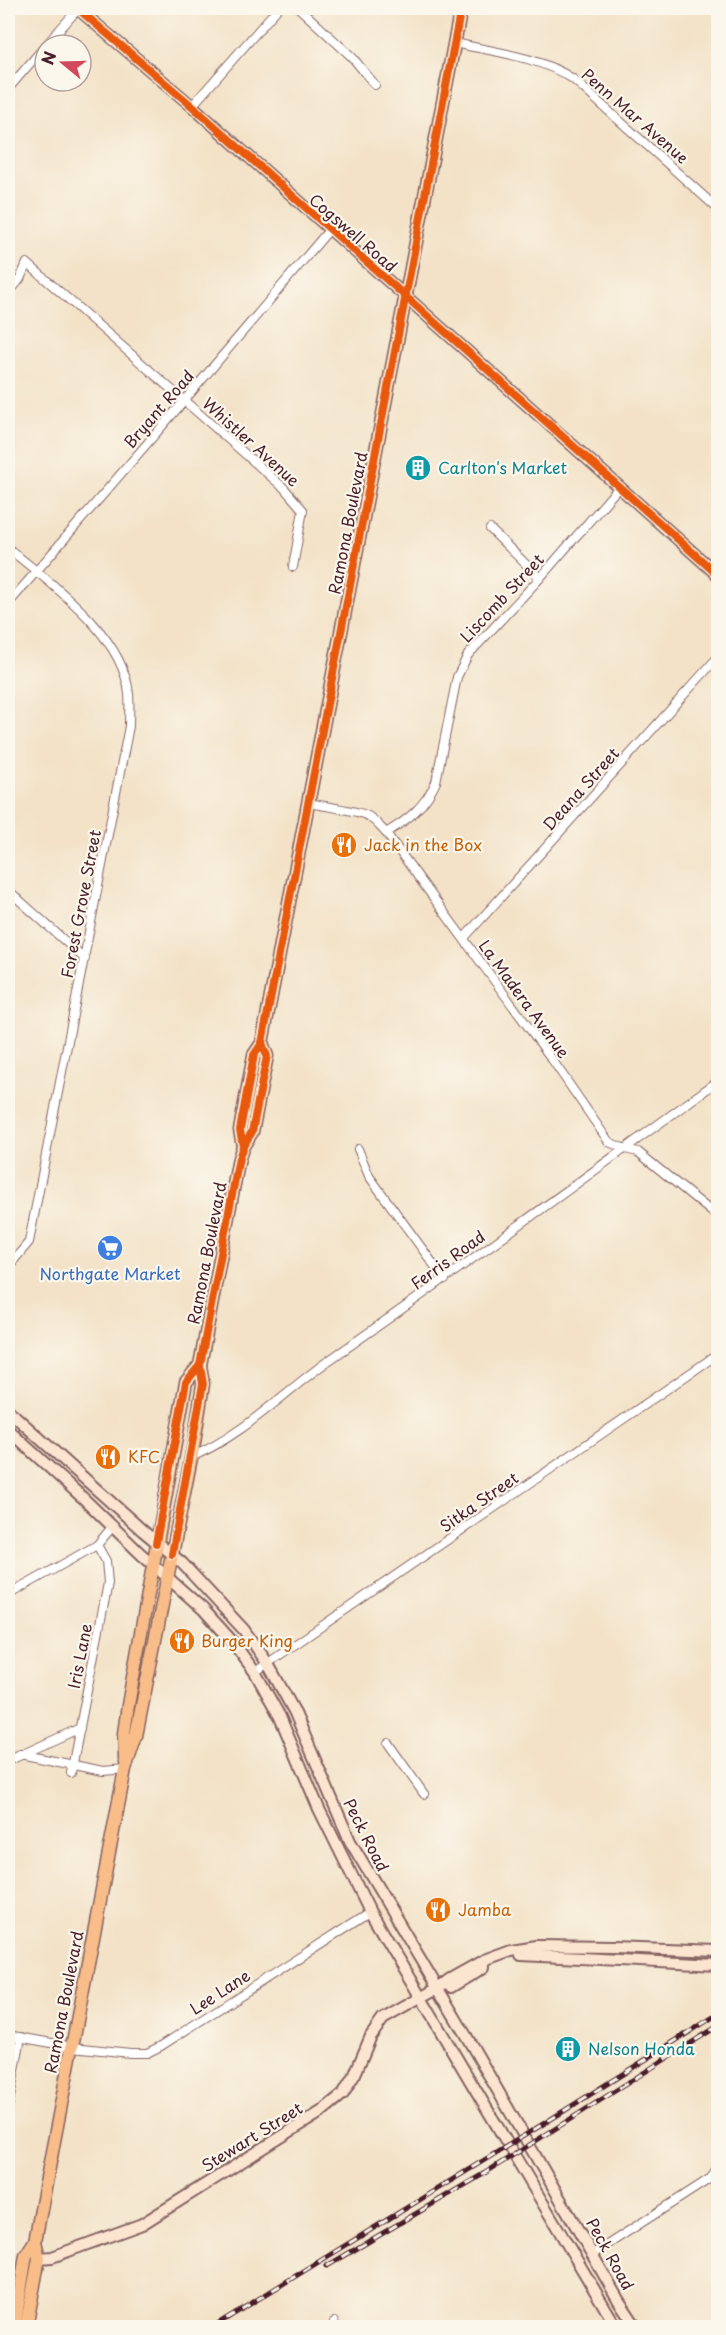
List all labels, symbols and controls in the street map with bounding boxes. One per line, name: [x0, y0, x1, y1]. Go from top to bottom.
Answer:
north arrow: [33, 33, 93, 93]
text: N: [34, 48, 61, 68]
street label: Penn Mar Avenue: [577, 62, 694, 169]
street label: Cogswell Road: [304, 187, 403, 277]
street label: Bryant Road: [117, 364, 199, 453]
street label: Whistler Avenue: [198, 391, 306, 492]
street label: Ramona Boulevard: [321, 449, 373, 596]
building icon: Carlton's Market: [403, 453, 433, 483]
place label: Carlton's Market: [438, 455, 568, 479]
street label: Liscomb Street: [454, 547, 549, 647]
street label: Deana Street: [536, 741, 625, 835]
street label: Forest Grove Street: [54, 827, 106, 980]
restaurant icon: Jack in the Box: [329, 830, 359, 860]
place label: Jack in the Box: [364, 832, 482, 856]
street label: La Madera Avenue: [474, 934, 576, 1063]
street label: Ramona Boulevard: [180, 1179, 232, 1326]
street label: Ferris Road: [405, 1224, 490, 1294]
supermarket icon: Northgate Market: [95, 1233, 125, 1263]
place label: Northgate Market: [40, 1261, 181, 1285]
restaurant icon: KFC: [93, 1442, 123, 1472]
place label: KFC: [128, 1444, 160, 1468]
street label: Sitka Street: [434, 1465, 523, 1537]
street label: Iris Lane: [61, 1621, 97, 1690]
restaurant icon: Burger King: [167, 1626, 197, 1656]
place label: Burger King: [201, 1628, 293, 1652]
street label: Peck Road: [338, 1794, 396, 1875]
restaurant icon: Jamba: [423, 1895, 453, 1925]
place label: Jamba: [458, 1897, 511, 1921]
street label: Ramona Boulevard: [37, 1928, 89, 2075]
street label: Lee Lane: [185, 1963, 254, 2020]
building icon: Nelson Honda: [553, 2034, 583, 2064]
place label: Nelson Honda: [588, 2036, 695, 2060]
street label: Stewart Street: [196, 2095, 307, 2177]
street label: Peck Road: [581, 2213, 641, 2294]

